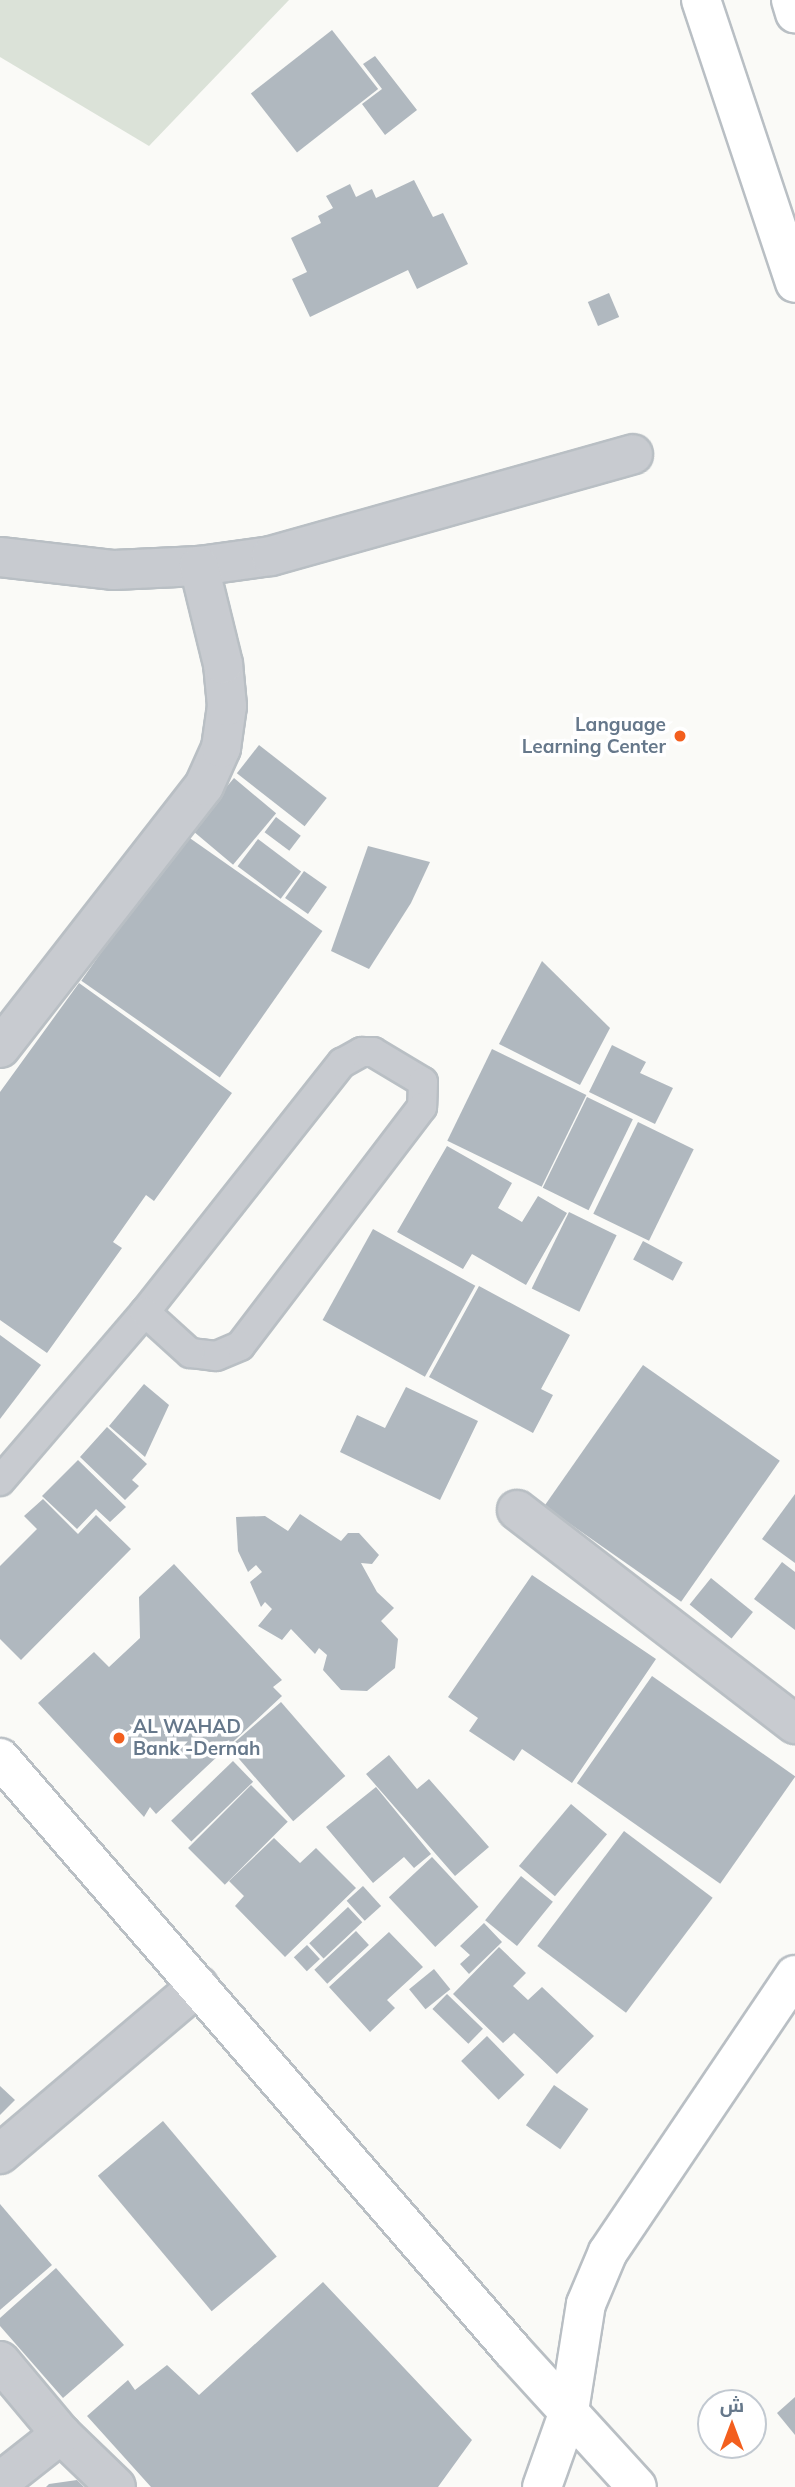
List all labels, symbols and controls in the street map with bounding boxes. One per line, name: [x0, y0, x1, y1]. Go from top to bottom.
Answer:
place label: Language Learning Center: [522, 714, 666, 758]
marker: Language Learning Center: [672, 728, 688, 744]
place label: AL WAHAD Bank -Dernah: [133, 1716, 260, 1760]
marker: AL WAHAD Bank -Dernah: [111, 1730, 127, 1746]
north arrow: [697, 2389, 767, 2459]
text: ش: [720, 2393, 744, 2417]

